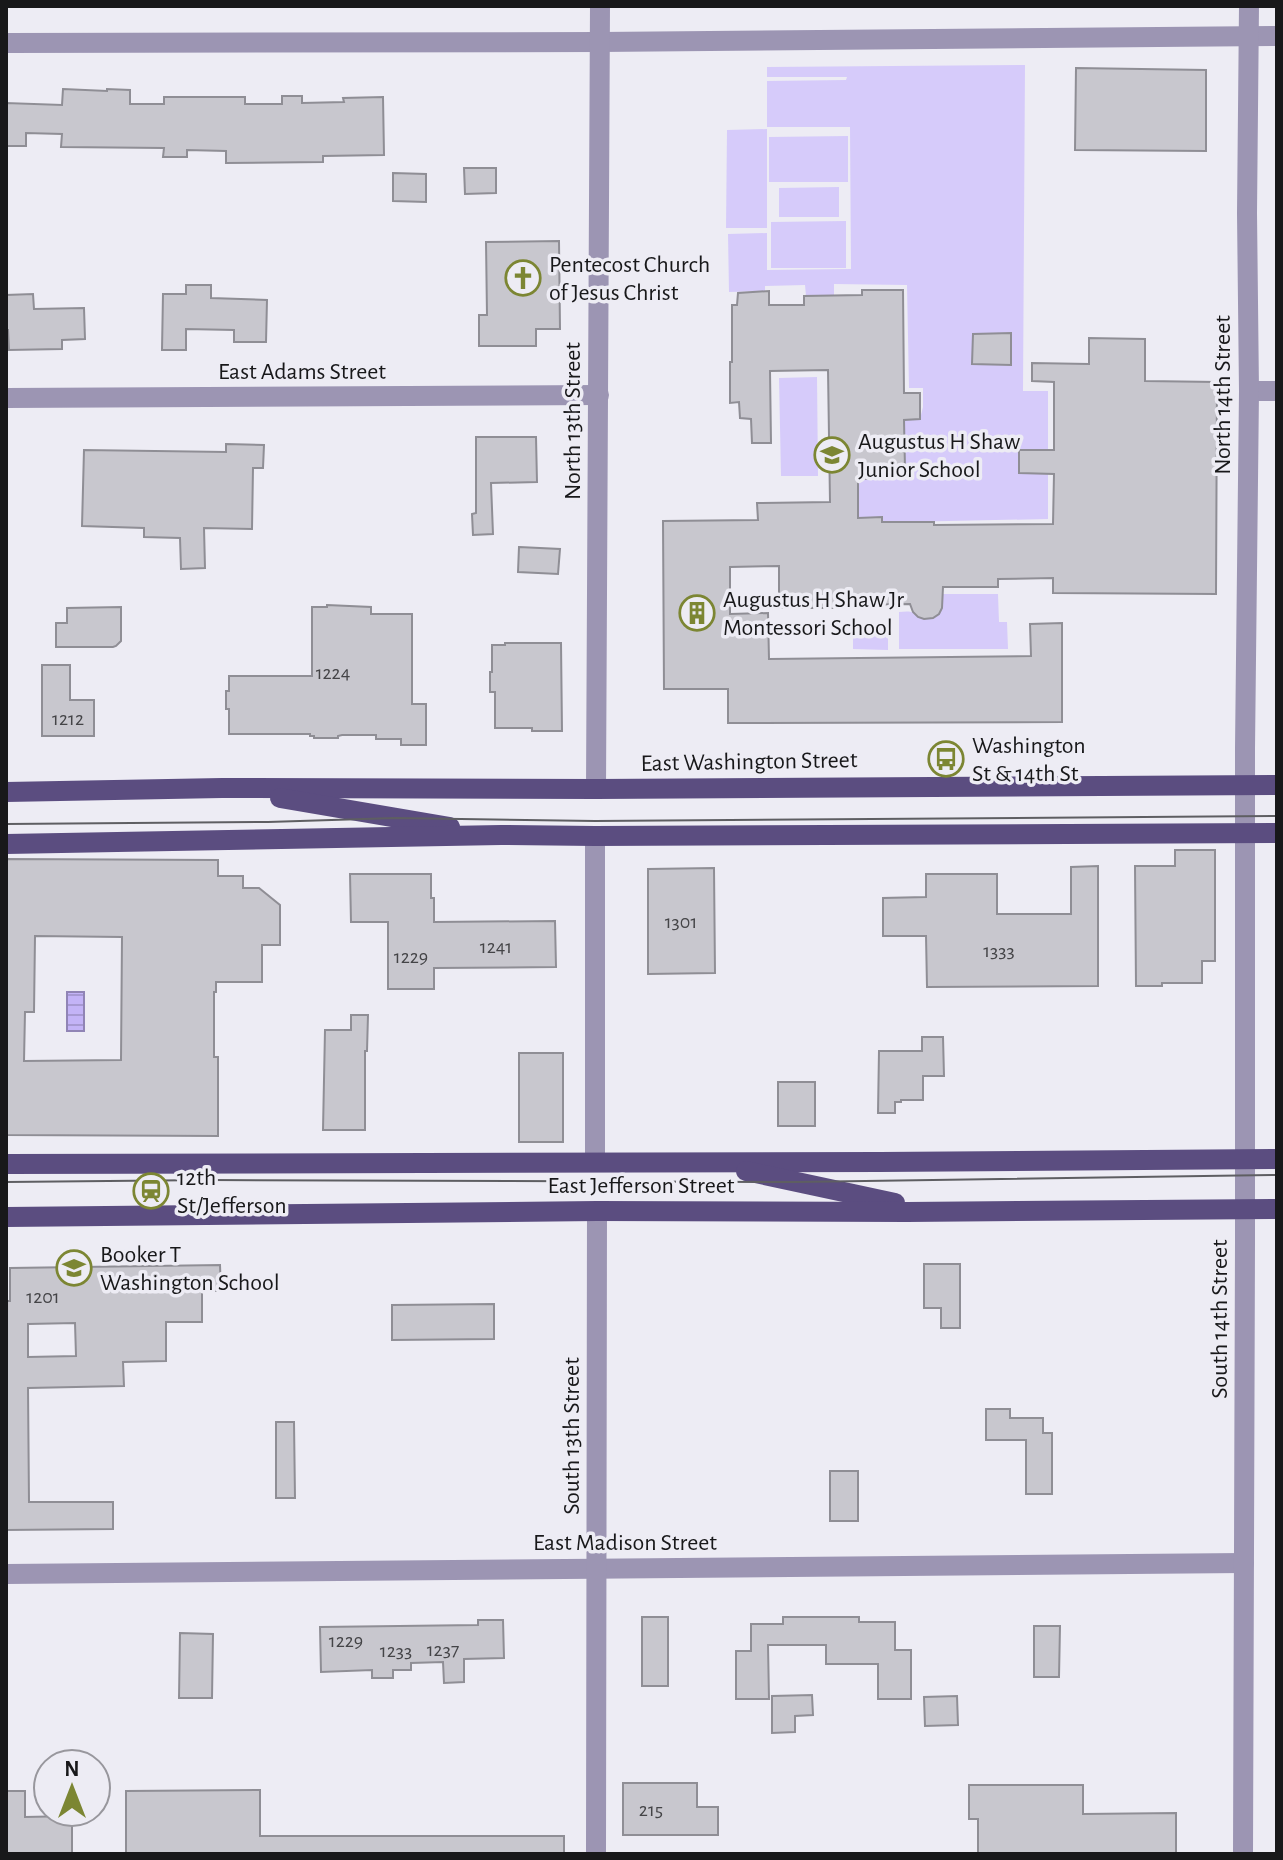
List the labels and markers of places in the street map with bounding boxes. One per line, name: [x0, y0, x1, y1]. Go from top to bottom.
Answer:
place label: Pentecost Church of Jesus Christ: [549, 253, 710, 305]
church icon: Pentecost Church of Jesus Christ: [504, 259, 542, 297]
place label: Augustus H Shaw Junior School: [858, 430, 1020, 482]
school or university icon: Augustus H Shaw Junior School: [813, 436, 851, 474]
place label: Augustus H Shaw Jr Montessori School: [723, 588, 904, 640]
building icon: Augustus H Shaw Jr Montessori School: [678, 594, 716, 632]
place label: Washington St & 14th St: [972, 734, 1086, 786]
bus stop icon: Washington St & 14th St: [927, 740, 965, 778]
place label: 12th St/Jefferson: [177, 1166, 287, 1218]
station icon: 12th St/Jefferson: [132, 1172, 170, 1210]
place label: Booker T Washington School: [100, 1243, 280, 1295]
school or university icon: Booker T Washington School: [55, 1249, 93, 1287]

